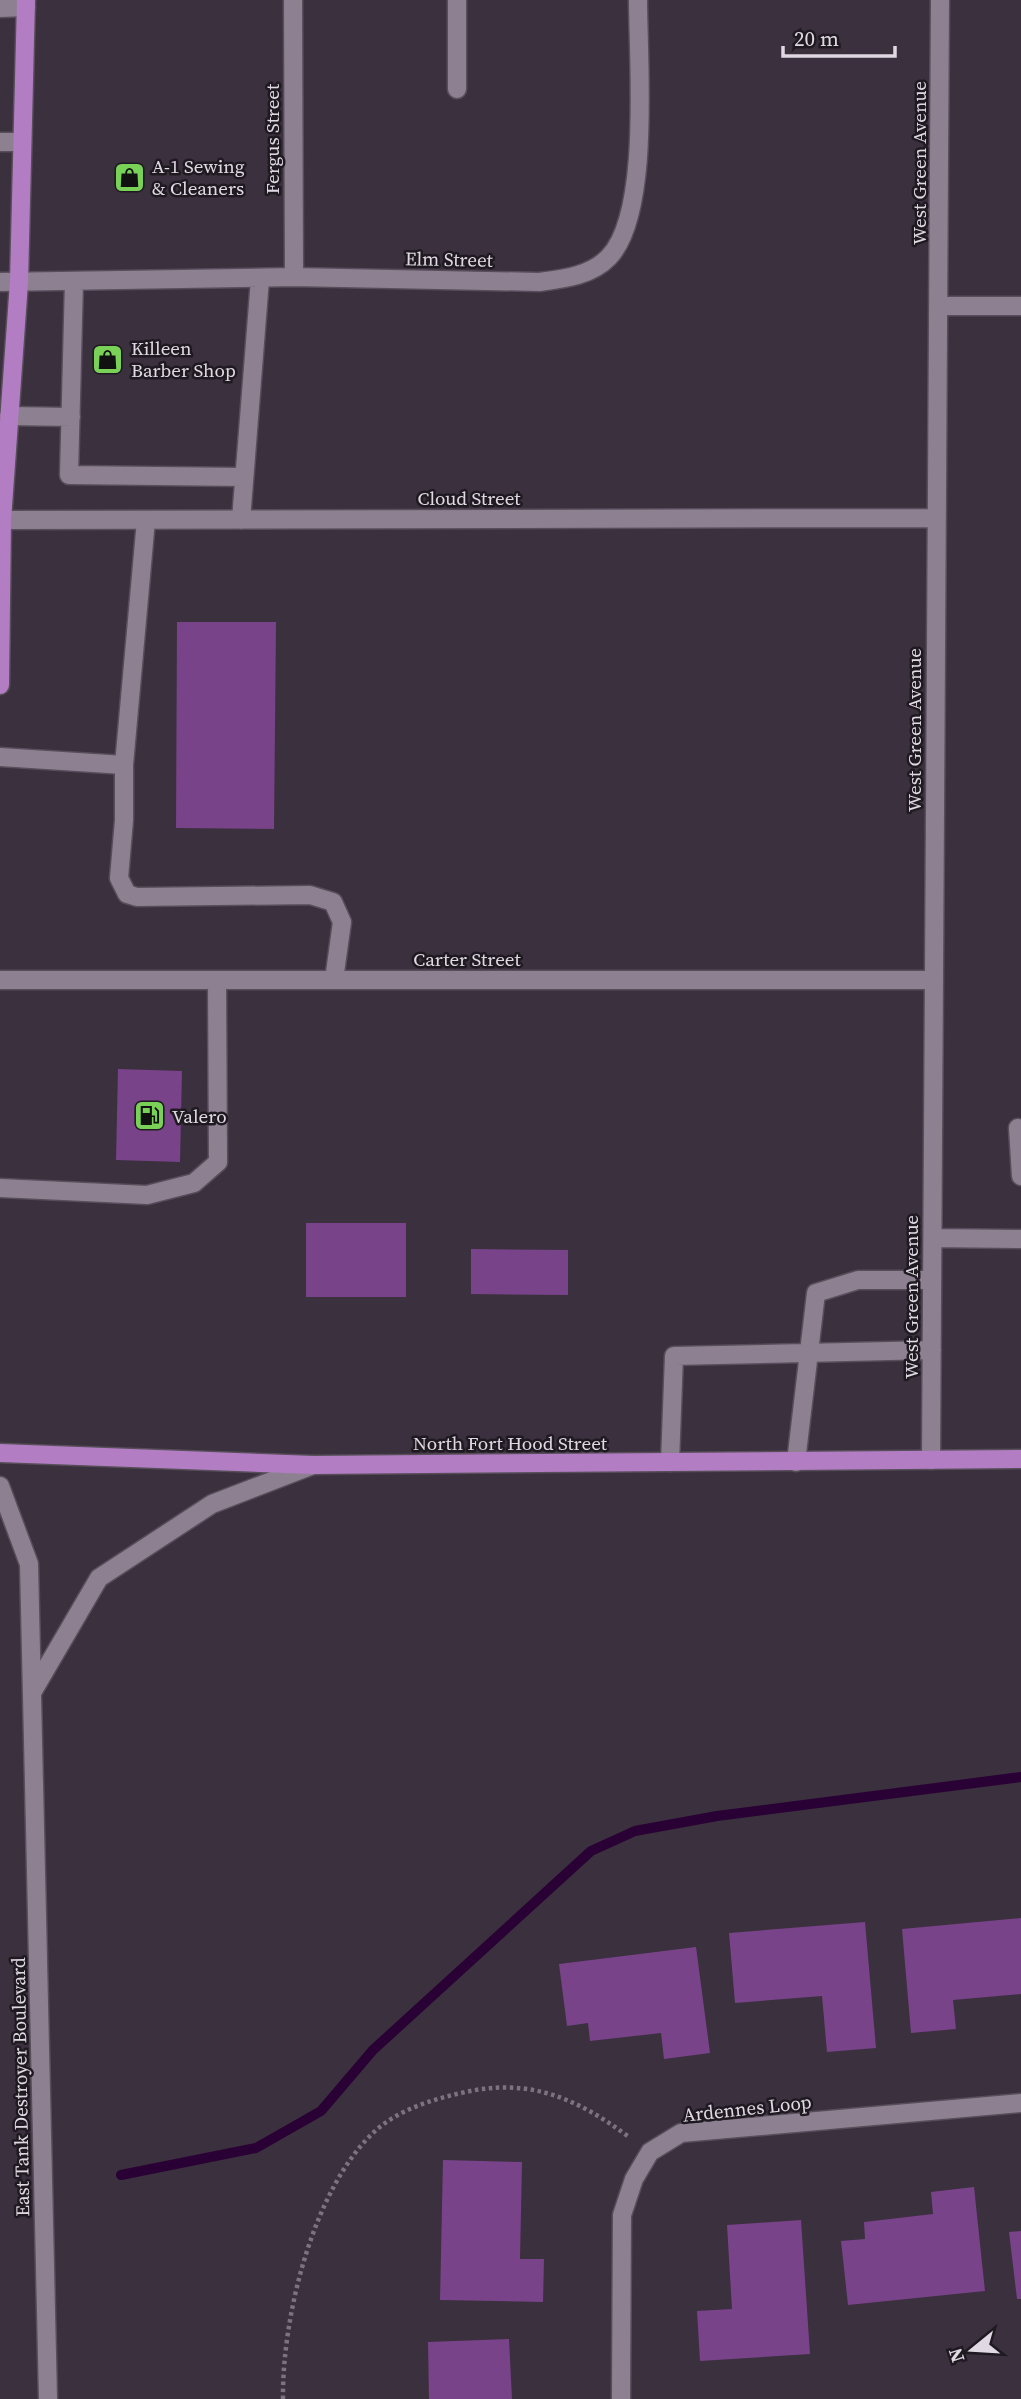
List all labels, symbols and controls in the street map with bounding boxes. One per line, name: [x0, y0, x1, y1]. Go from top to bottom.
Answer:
scale bar: [783, 14, 895, 58]
text: 20 m: [794, 24, 839, 53]
street label: West Green Avenue: [906, 81, 932, 245]
street label: Fergus Street: [259, 83, 285, 194]
place label: A-1 Sewing & Cleaners: [152, 153, 245, 201]
shop icon: A-1 Sewing & Cleaners: [112, 160, 146, 194]
street label: Elm Street: [405, 245, 494, 273]
place label: Killeen Barber Shop: [131, 335, 236, 383]
shop icon: Killeen Barber Shop: [91, 342, 125, 376]
street label: Cloud Street: [417, 485, 521, 511]
street label: West Green Avenue: [901, 648, 927, 812]
street label: Carter Street: [413, 946, 522, 972]
fuel station icon: Valero: [132, 1099, 166, 1133]
place label: Valero: [172, 1103, 227, 1129]
street label: West Green Avenue: [898, 1215, 924, 1379]
street label: North Fort Hood Street: [413, 1430, 608, 1456]
street label: East Tank Destroyer Boulevard: [5, 1957, 35, 2217]
street label: Ardennes Loop: [681, 2088, 813, 2128]
north arrow: [937, 2315, 1007, 2385]
text: N: [941, 2345, 970, 2366]

